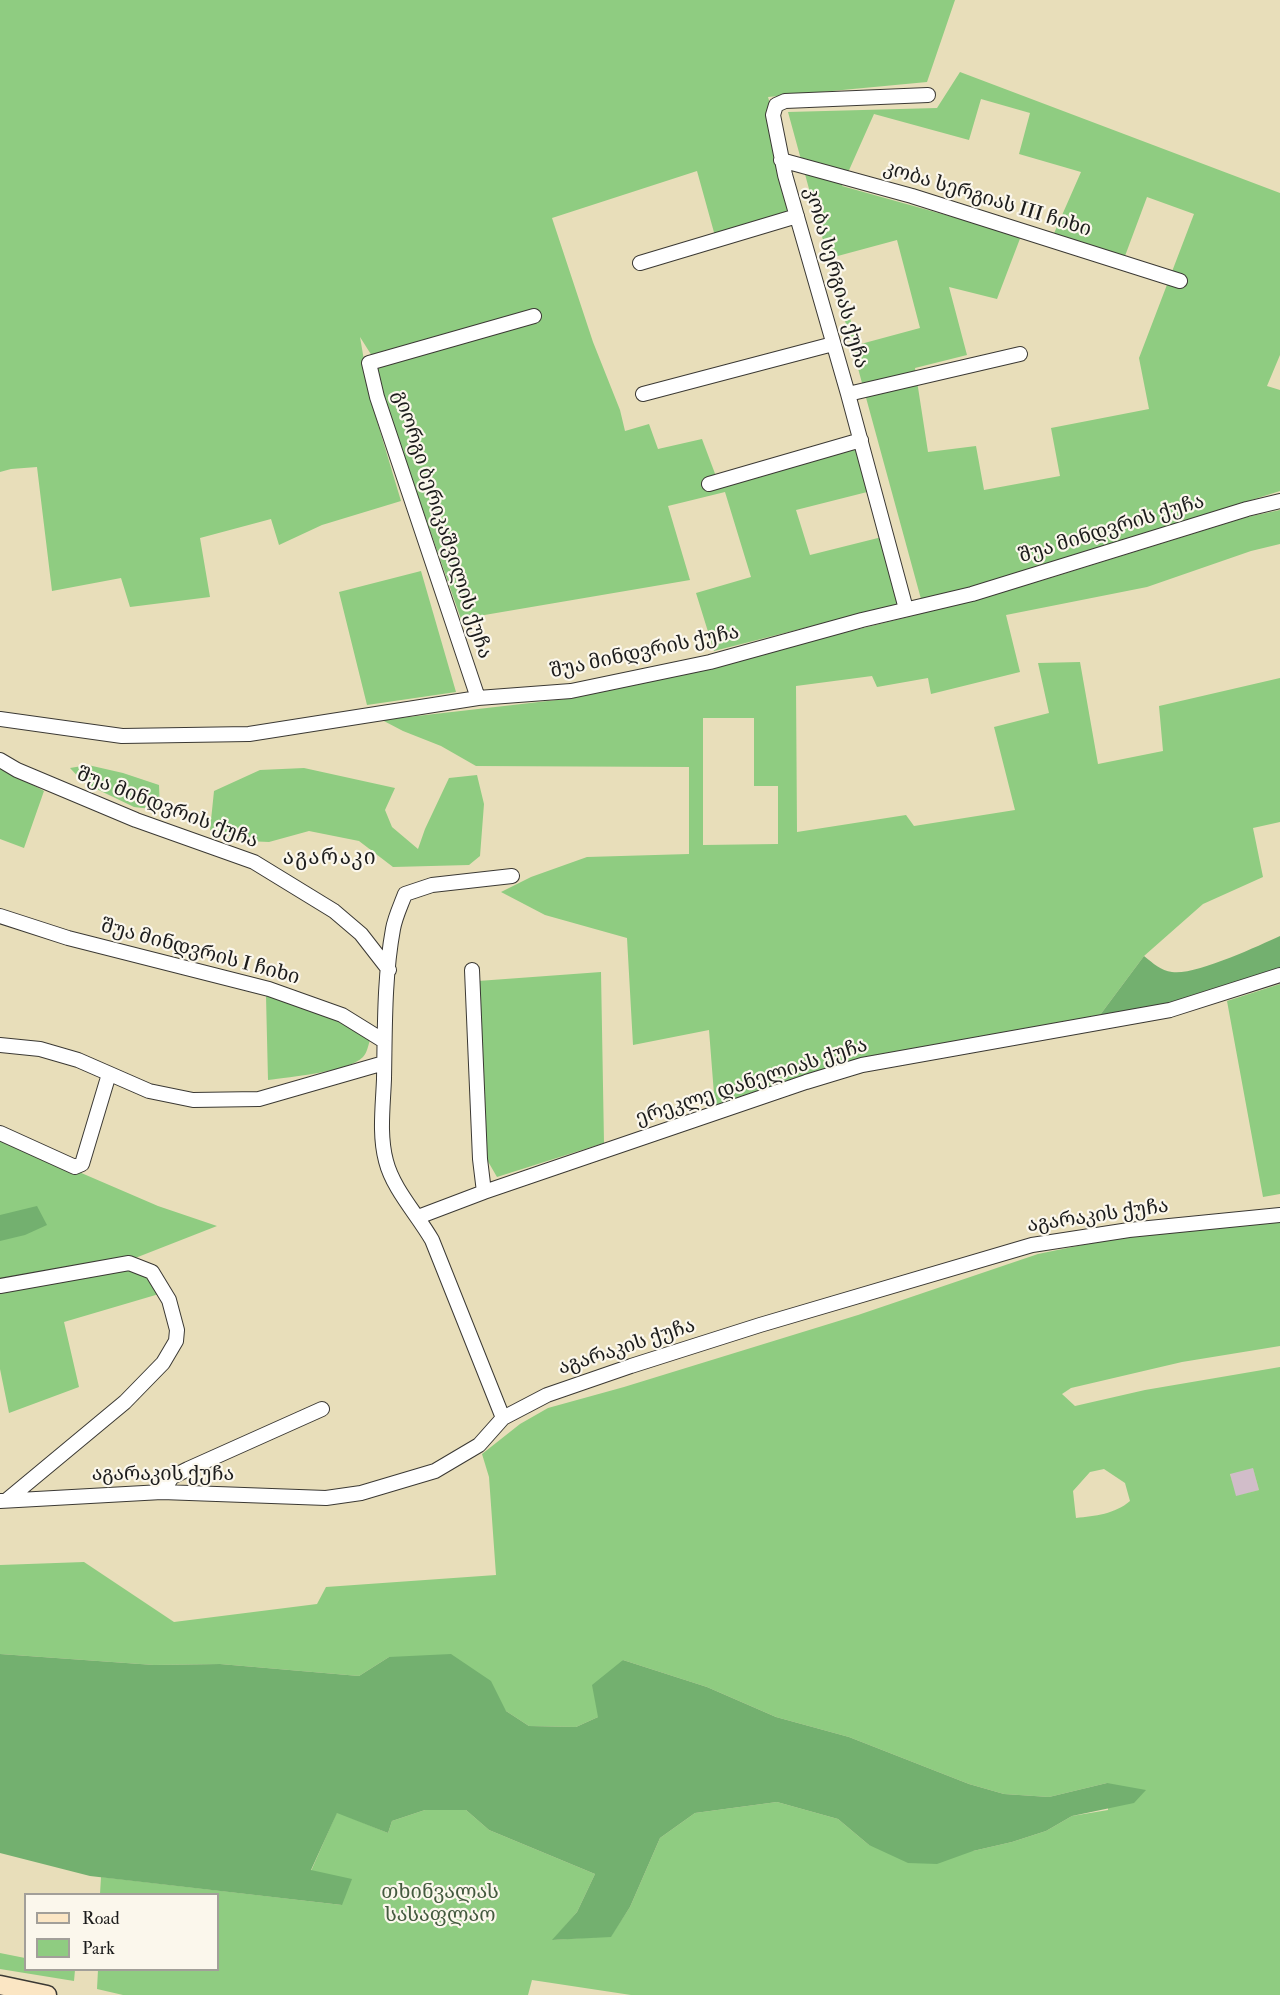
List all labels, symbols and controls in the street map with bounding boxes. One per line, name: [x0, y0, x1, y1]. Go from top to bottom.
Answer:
street label: კობა სერგიას III ჩიხი: [880, 157, 1094, 243]
street label: კობა სერგიას ქუჩა: [798, 184, 872, 372]
street label: გიორგი ბერიკაშვილის ქუჩა: [386, 388, 496, 662]
street label: შუა მინდვრის ქუჩა: [1017, 490, 1207, 570]
street label: შუა მინდვრის ქუჩა: [548, 621, 742, 685]
street label: შუა მინდვრის ქუჩა: [73, 763, 261, 855]
district label: აგარაკი: [283, 846, 377, 872]
street label: შუა მინდვრის I ჩიხი: [98, 915, 302, 991]
street label: ერეკლე დანელიას ქუჩა: [633, 1034, 871, 1132]
street label: აგარაკის ქუჩა: [1026, 1195, 1170, 1239]
street label: აგარაკის ქუჩა: [556, 1315, 698, 1381]
street label: აგარაკის ქუჩა: [92, 1464, 234, 1488]
park label: თხინვალას სასაფლაო: [381, 1882, 499, 1929]
legend: [24, 1893, 219, 1971]
text: Road: [82, 1907, 120, 1930]
text: Park: [82, 1937, 115, 1960]

